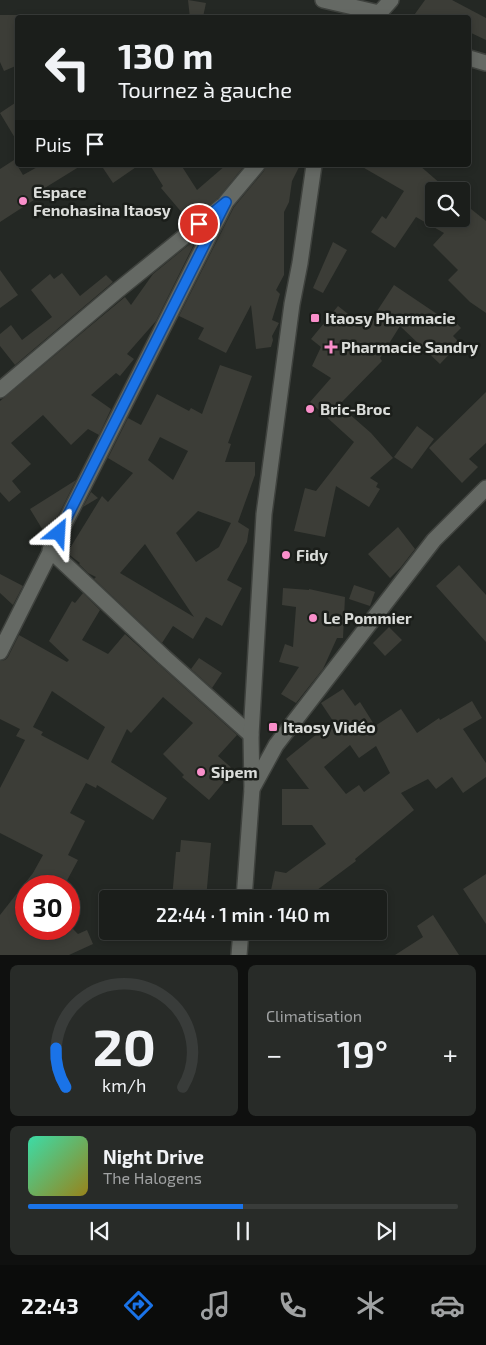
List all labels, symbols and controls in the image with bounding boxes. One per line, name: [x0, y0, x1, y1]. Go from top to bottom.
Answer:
text: 130 m: [118, 34, 213, 76]
icon: left: [35, 35, 100, 100]
text: Tournez à gauche: [118, 76, 292, 102]
icon: arrive: [81, 130, 109, 158]
text: Puis: [35, 133, 71, 156]
place label: Espace Fenohasina Itaosy: [33, 182, 171, 220]
map controls: [425, 182, 470, 227]
button: search: [425, 182, 470, 227]
marker: Espace Fenohasina Itaosy: [17, 195, 29, 207]
pin: [178, 203, 220, 245]
icon: arrive: [185, 210, 213, 238]
place label: Itaosy Pharmacie: [325, 308, 456, 328]
marker: Itaosy Pharmacie: [309, 312, 321, 324]
place label: Pharmacie Sandry: [341, 337, 478, 357]
marker: Pharmacie Sandry: [325, 341, 337, 353]
place label: Bric-Broc: [320, 399, 391, 418]
marker: Bric-Broc: [304, 403, 316, 415]
position arrow: [32, 506, 84, 558]
place label: Fidy: [296, 545, 328, 565]
marker: Fidy: [280, 549, 292, 561]
place label: Le Pommier: [323, 608, 412, 627]
marker: Le Pommier: [307, 612, 319, 624]
place label: Itaosy Vidéo: [283, 717, 376, 737]
marker: Itaosy Vidéo: [267, 721, 279, 733]
place label: Sipem: [211, 762, 258, 781]
marker: Sipem: [195, 766, 207, 778]
speed limit sign: 30: [15, 875, 80, 940]
text: 22:44 · 1 min · 140 m: [156, 903, 330, 926]
text: Climatisation: [266, 1006, 362, 1025]
text: 20: [92, 1014, 156, 1076]
text: 19°: [337, 1030, 388, 1076]
text: −: [266, 1037, 282, 1071]
text: +: [443, 1037, 458, 1071]
text: km/h: [102, 1074, 146, 1096]
text: Night Drive: [103, 1145, 204, 1168]
text: The Halogens: [103, 1168, 202, 1187]
icon: previous: [86, 1217, 114, 1245]
icon: pause: [229, 1217, 257, 1245]
icon: next: [372, 1217, 400, 1245]
icon: directions: [121, 1288, 156, 1323]
icon: music: [198, 1288, 233, 1323]
icon: phone: [275, 1288, 310, 1323]
icon: climate: [353, 1288, 388, 1323]
icon: car: [430, 1288, 465, 1323]
text: 22:43: [21, 1292, 79, 1318]

